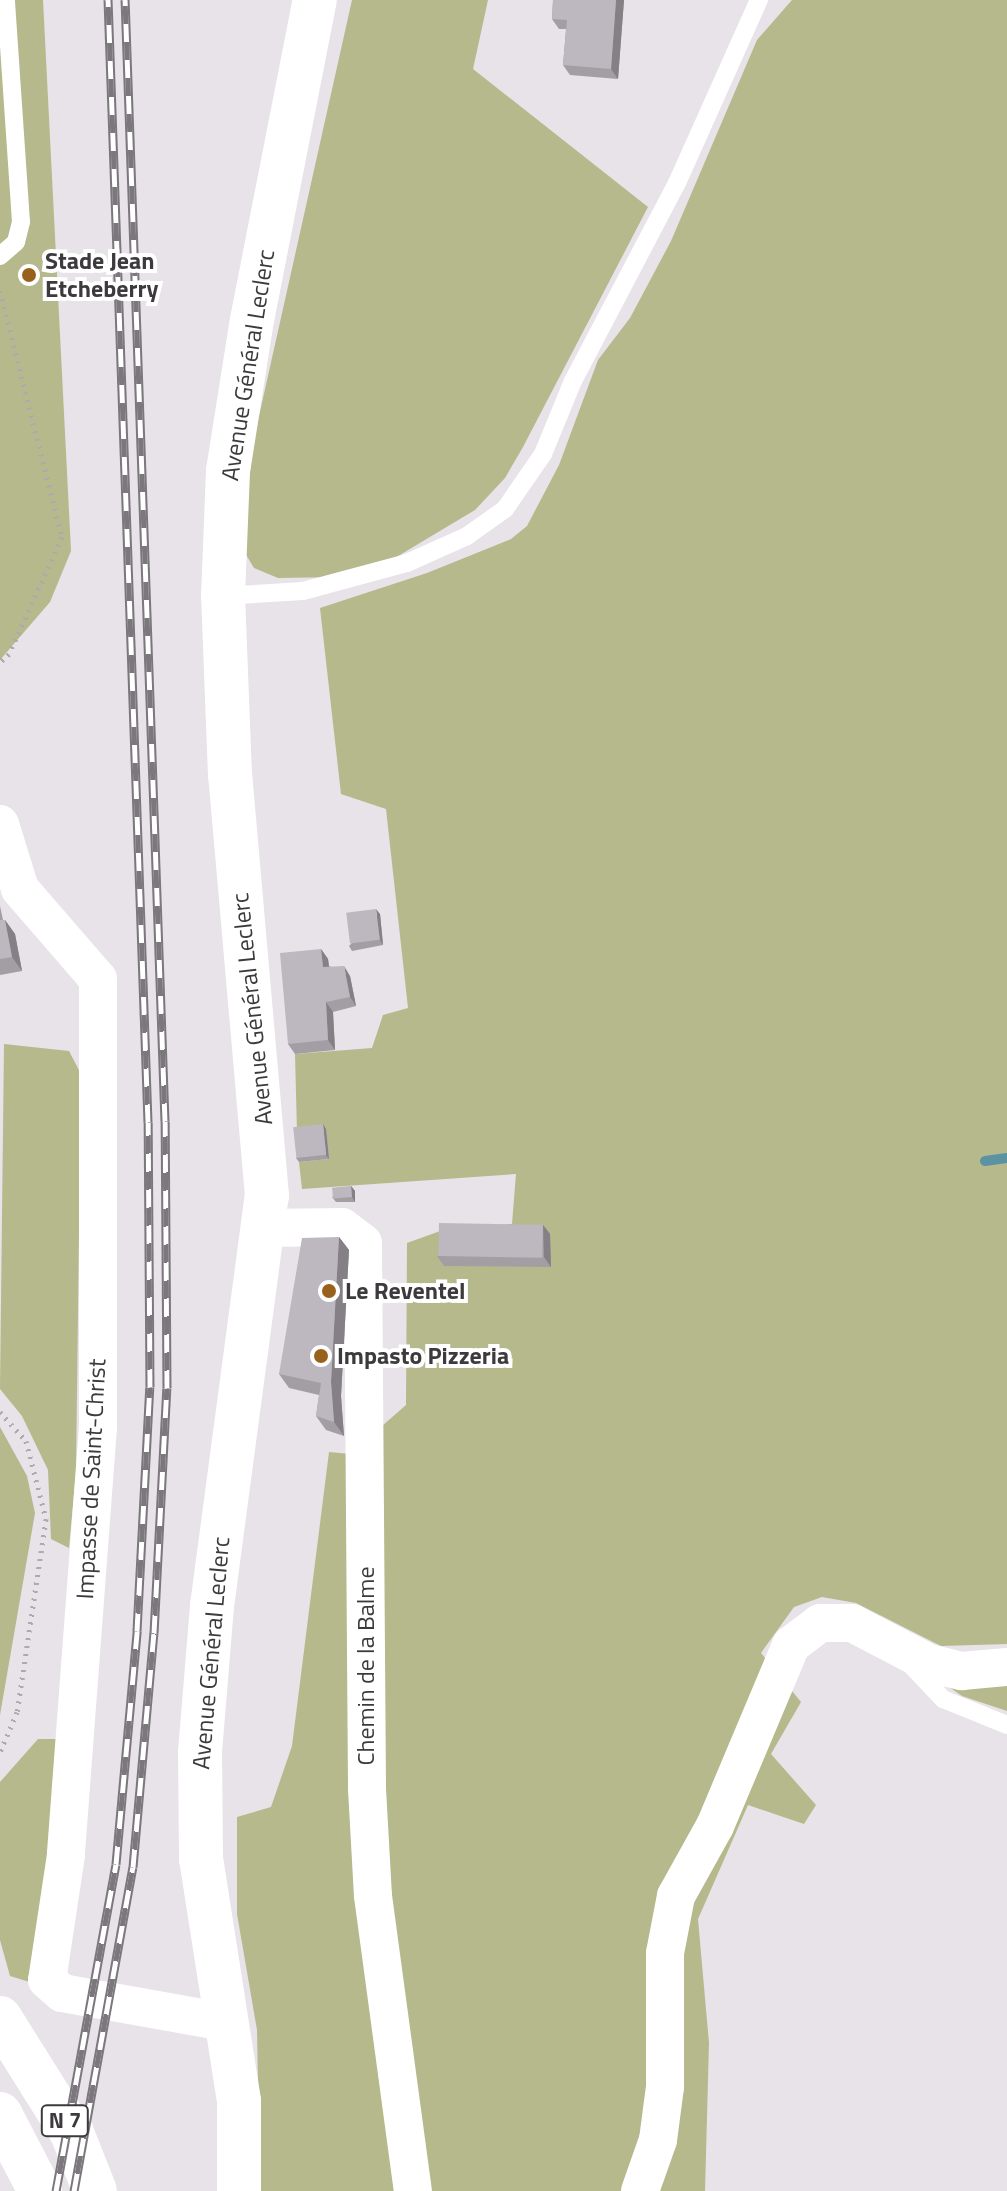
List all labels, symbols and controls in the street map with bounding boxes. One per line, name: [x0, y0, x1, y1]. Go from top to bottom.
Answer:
place label: Stade Jean Etcheberry: [45, 247, 158, 303]
street label: Avenue Général Leclerc: [216, 247, 280, 483]
marker: Stade Jean Etcheberry: [20, 266, 38, 284]
street label: Avenue Général Leclerc: [225, 891, 279, 1127]
place label: Le Reventel: [345, 1277, 465, 1305]
marker: Le Reventel: [320, 1282, 338, 1300]
place label: Impasto Pizzeria: [337, 1342, 509, 1370]
marker: Impasto Pizzeria: [312, 1347, 330, 1365]
street label: Impasse de Saint-Christ: [70, 1358, 112, 1600]
street label: Avenue Général Leclerc: [186, 1535, 236, 1771]
street label: Chemin de la Balme: [352, 1566, 380, 1766]
road number: N 7: [39, 2103, 91, 2139]

